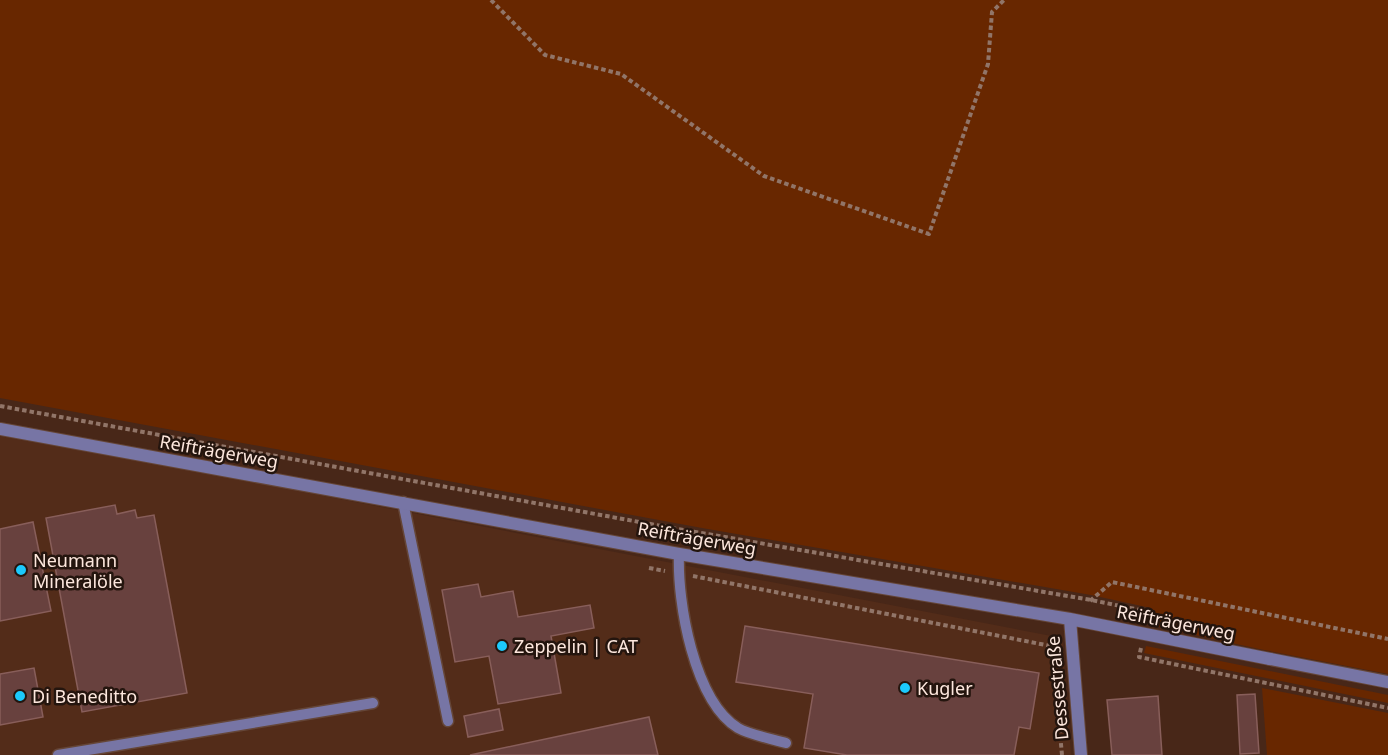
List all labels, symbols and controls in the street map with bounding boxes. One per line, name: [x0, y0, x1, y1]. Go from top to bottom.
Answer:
street label: Reifträgerweg: [158, 429, 280, 473]
street label: Reifträgerweg: [636, 516, 758, 560]
place label: Neumann Mineralöle: [33, 548, 123, 593]
marker: Neumann Mineralöle: [14, 563, 28, 577]
street label: Reifträgerweg: [1115, 599, 1237, 645]
place label: Zeppelin | CAT: [514, 634, 638, 658]
street label: Dessestraße: [1040, 635, 1074, 741]
marker: Zeppelin | CAT: [495, 639, 509, 653]
place label: Kugler: [917, 676, 973, 700]
marker: Kugler: [898, 681, 912, 695]
place label: Di Beneditto: [32, 684, 137, 708]
marker: Di Beneditto: [13, 689, 27, 703]

